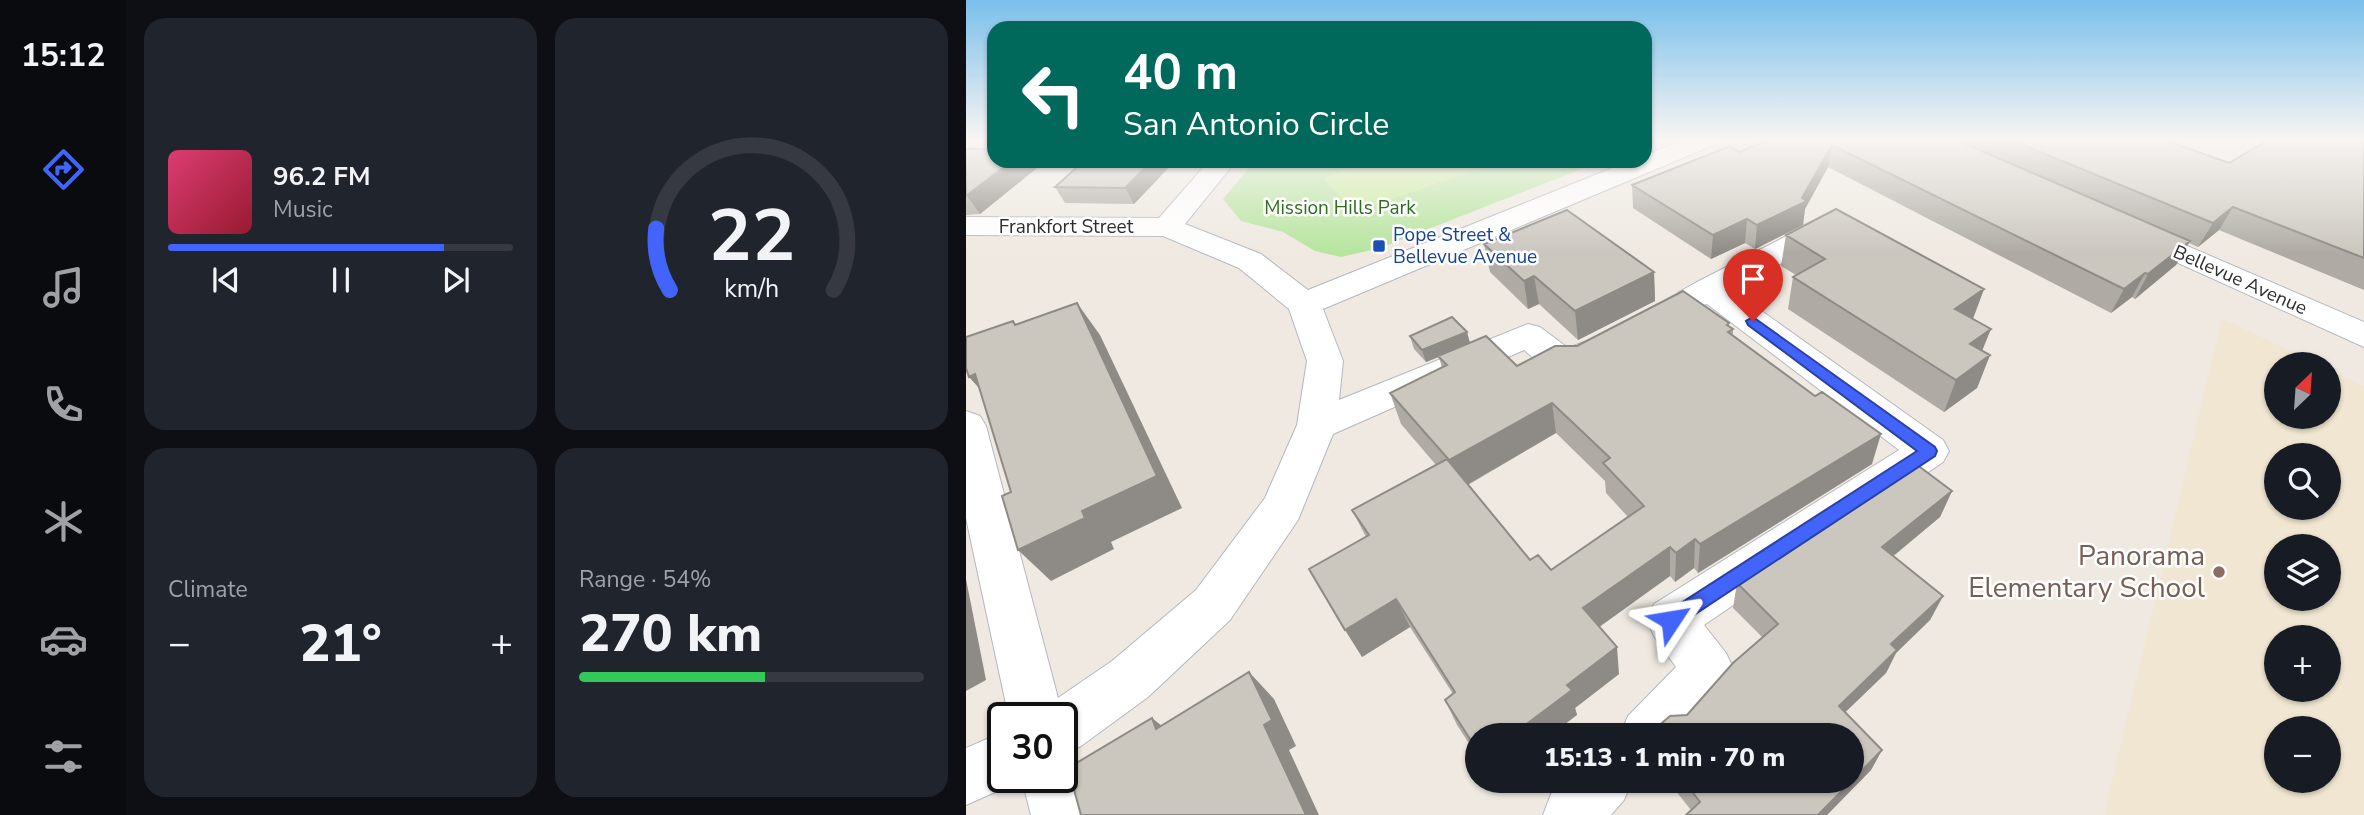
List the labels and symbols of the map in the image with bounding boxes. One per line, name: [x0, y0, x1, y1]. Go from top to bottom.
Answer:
park label: Mission Hills Park: [1264, 195, 1416, 221]
street label: Frankfort Street: [999, 214, 1134, 240]
place label: Pope Street & Bellevue Avenue: [1393, 222, 1537, 270]
marker: Pope Street & Bellevue Avenue: [1371, 238, 1387, 254]
street label: Bellevue Avenue: [2169, 239, 2311, 321]
pin: [1723, 249, 1783, 321]
north arrow: [2264, 352, 2342, 429]
place label: Panorama Elementary School: [1968, 537, 2206, 607]
marker: Panorama Elementary School: [2211, 564, 2227, 580]
position arrow: [1634, 583, 1708, 657]
speed limit sign: 30: [987, 702, 1078, 793]

